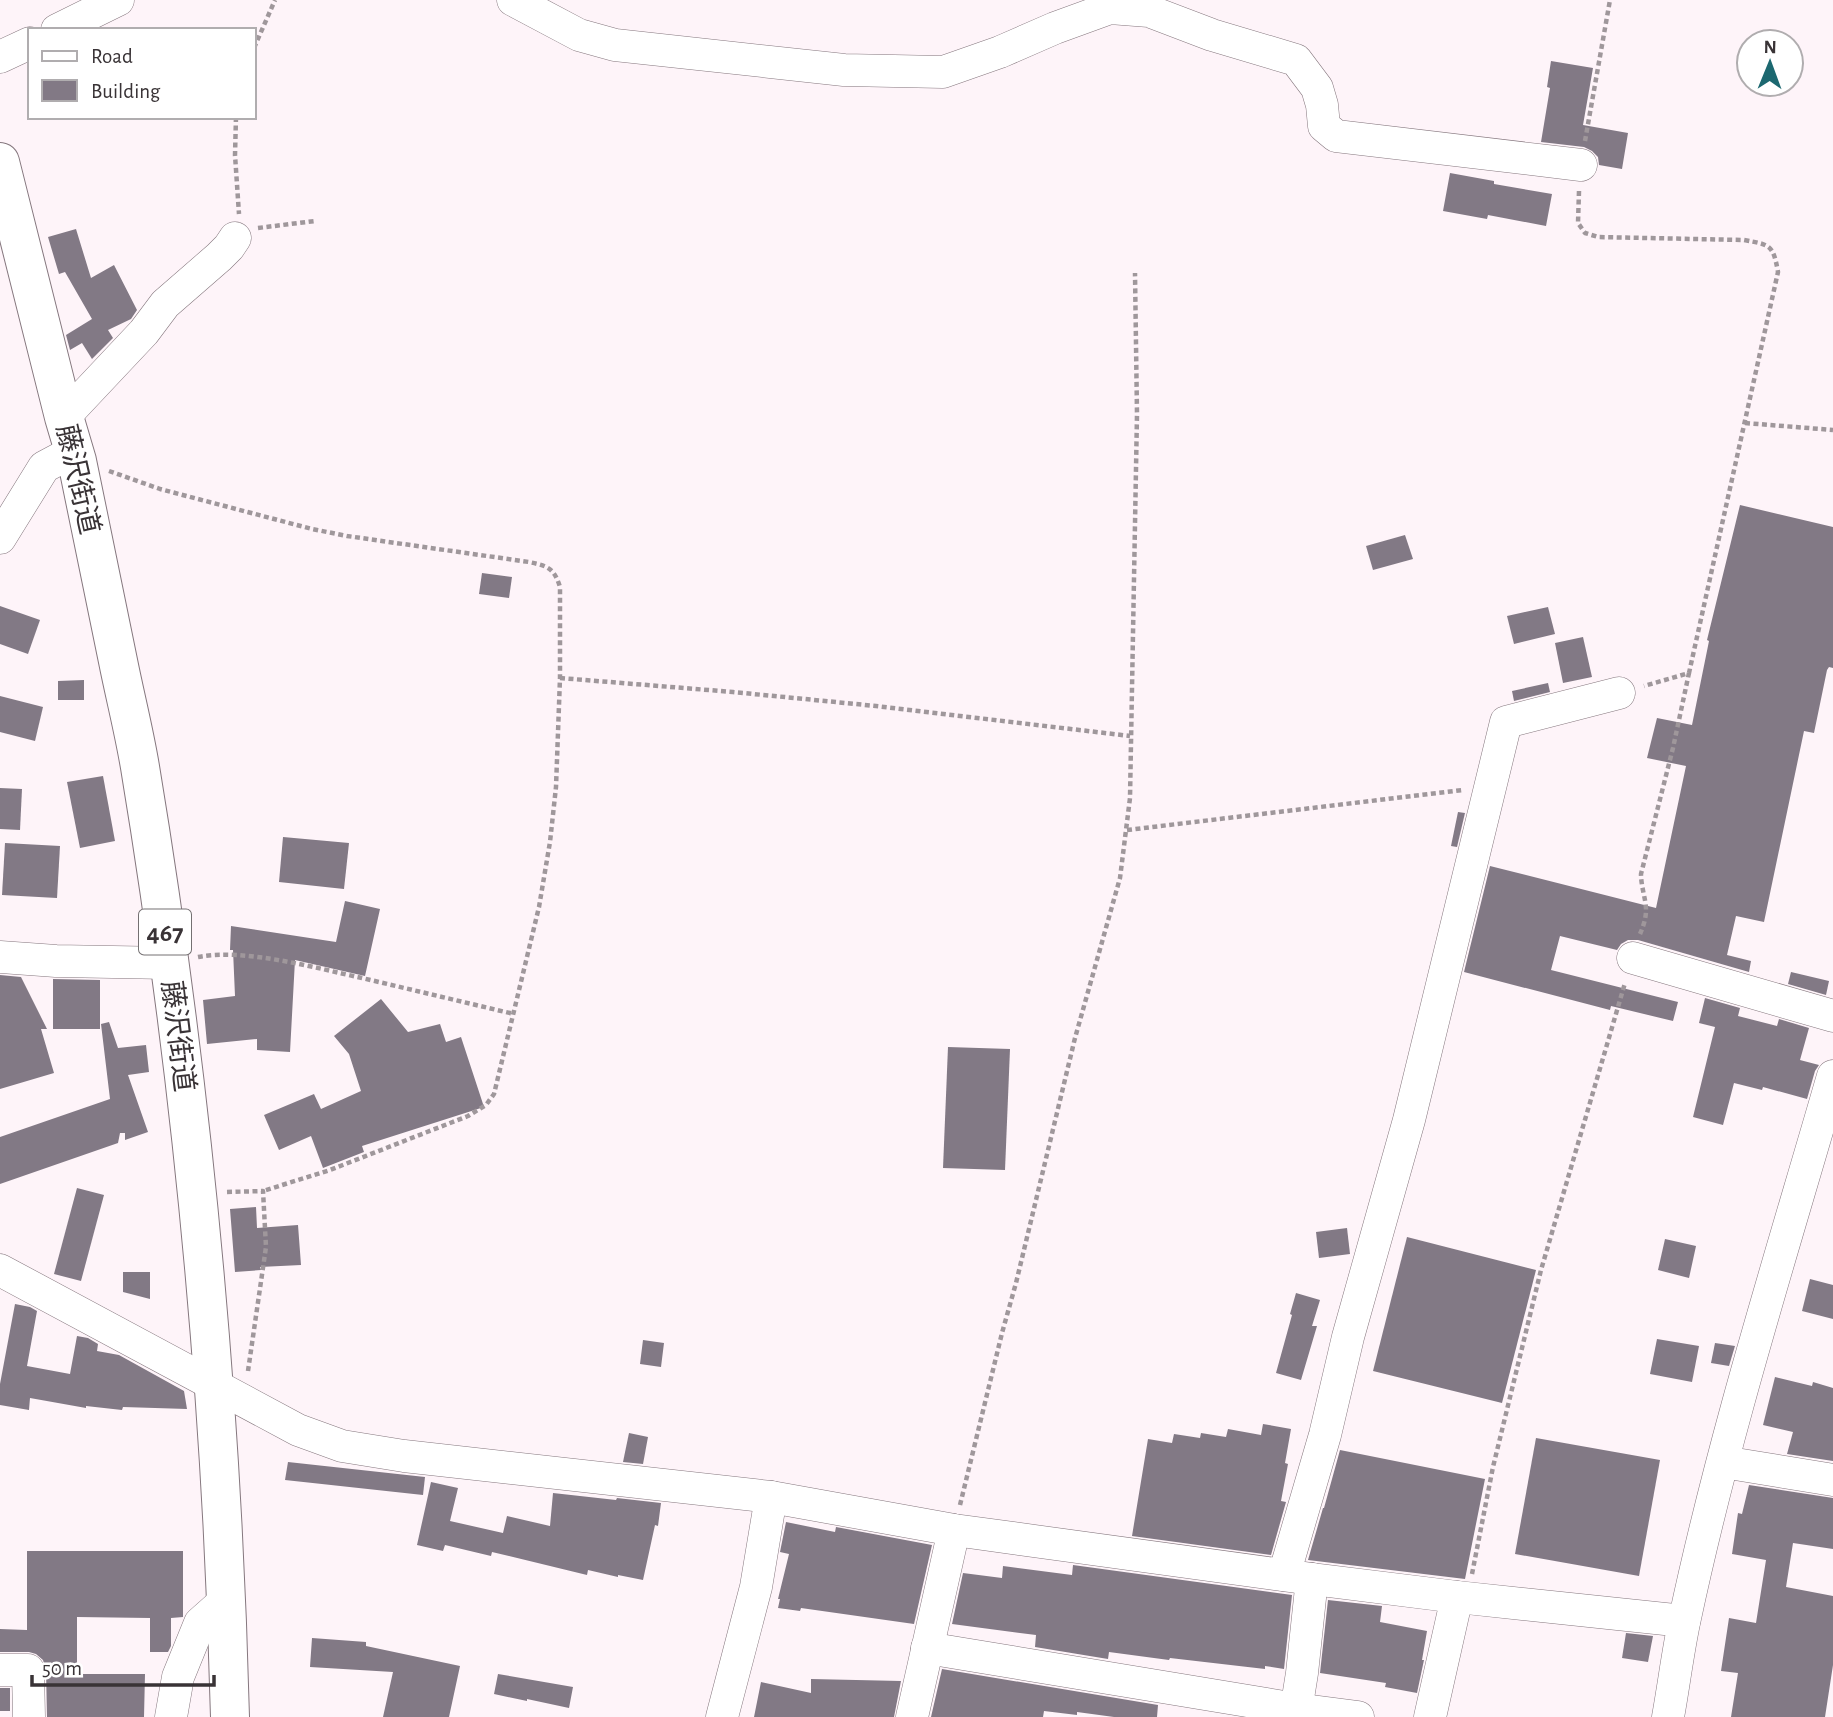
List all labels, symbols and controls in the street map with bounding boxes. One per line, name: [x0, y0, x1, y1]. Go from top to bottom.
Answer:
legend: [28, 28, 256, 119]
north arrow: [1735, 28, 1805, 98]
text: N: [1763, 38, 1777, 57]
text: Road: [91, 46, 133, 67]
text: Building: [91, 81, 161, 102]
street label: 藤沢街道: [51, 421, 105, 537]
road number: 467: [139, 909, 191, 954]
street label: 藤沢街道: [156, 979, 200, 1094]
scale bar: [32, 1644, 214, 1688]
text: 50 m: [42, 1658, 82, 1679]

